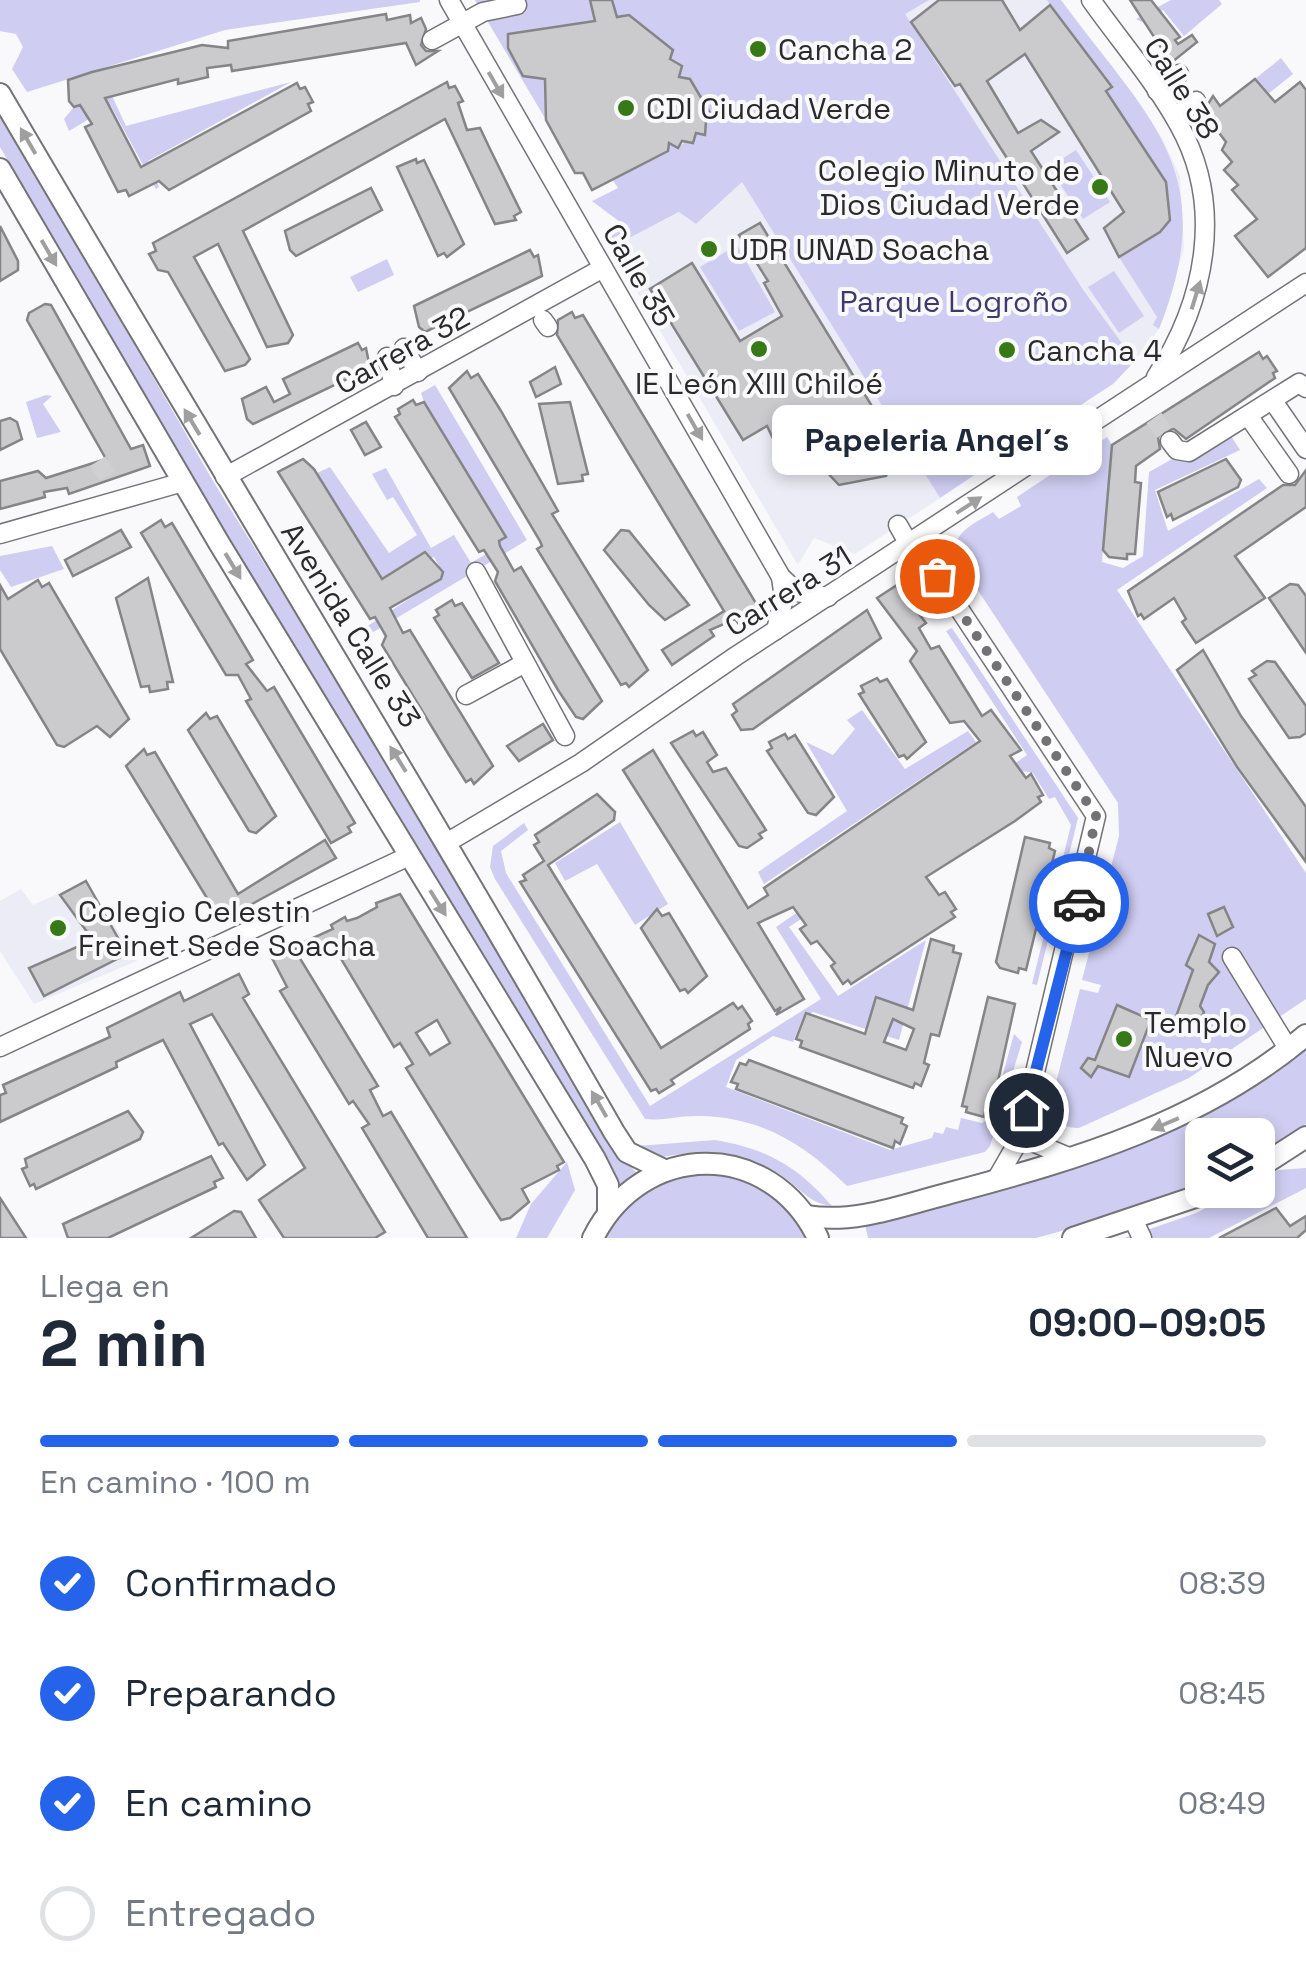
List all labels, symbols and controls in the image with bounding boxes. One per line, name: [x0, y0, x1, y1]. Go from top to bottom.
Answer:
place label: Cancha 2: [778, 30, 912, 69]
street label: Calle 38: [1135, 30, 1229, 146]
marker: Cancha 2: [747, 38, 769, 60]
one-way arrow: [487, 71, 504, 99]
place label: CDI Ciudad Verde: [646, 89, 891, 128]
marker: CDI Ciudad Verde: [615, 97, 637, 119]
one-way arrow: [19, 127, 37, 155]
place label: Colegio Minuto de Dios Ciudad Verde: [818, 151, 1080, 224]
marker: Colegio Minuto de Dios Ciudad Verde: [1089, 176, 1111, 198]
street label: Calle 35: [594, 216, 684, 334]
place label: UDR UNAD Soacha: [729, 230, 989, 269]
marker: UDR UNAD Soacha: [698, 238, 720, 260]
one-way arrow: [40, 239, 58, 267]
one-way arrow: [1189, 279, 1204, 310]
park label: Parque Logroño: [839, 282, 1069, 321]
street label: Carrera 32: [328, 297, 476, 403]
place label: Cancha 4: [1027, 331, 1162, 370]
marker: IE León XIII Chiloé: [748, 338, 770, 360]
marker: Cancha 4: [996, 339, 1018, 361]
place label: IE León XIII Chiloé: [635, 364, 883, 403]
callout: Papeleria Angel´s: [772, 406, 1102, 476]
one-way arrow: [184, 408, 201, 436]
one-way arrow: [685, 413, 703, 441]
text: Papeleria Angel´s: [805, 420, 1069, 460]
one-way arrow: [956, 496, 983, 515]
street label: Avenida Calle 33: [272, 515, 430, 735]
pin: [895, 534, 980, 619]
street label: Carrera 31: [717, 537, 859, 645]
icon: bag: [910, 549, 965, 604]
one-way arrow: [224, 552, 241, 580]
one-way arrow: [389, 745, 408, 772]
courier: [1029, 853, 1129, 953]
icon: car: [1052, 876, 1107, 931]
one-way arrow: [429, 889, 446, 917]
place label: Colegio Celestin Freinet Sede Soacha: [78, 892, 375, 965]
marker: Colegio Celestin Freinet Sede Soacha: [47, 917, 69, 939]
place label: Templo Nuevo: [1144, 1003, 1247, 1076]
marker: Templo Nuevo: [1113, 1028, 1135, 1050]
pin: [984, 1068, 1069, 1153]
icon: home: [999, 1083, 1054, 1138]
one-way arrow: [590, 1090, 607, 1119]
one-way arrow: [1150, 1116, 1180, 1132]
map controls: [1185, 1118, 1275, 1208]
button: layers: [1185, 1118, 1275, 1208]
text: Llega en: [40, 1266, 170, 1306]
text: 09:00–09:05: [1028, 1299, 1266, 1347]
text: 2 min: [40, 1302, 208, 1385]
text: En camino · 100 m: [40, 1462, 311, 1502]
icon: check: [40, 1556, 95, 1611]
text: Confirmado: [125, 1559, 337, 1607]
text: 08:39: [1179, 1563, 1266, 1603]
icon: check: [40, 1666, 95, 1721]
text: Preparando: [125, 1669, 337, 1717]
text: 08:45: [1178, 1673, 1266, 1713]
icon: check: [40, 1776, 95, 1831]
text: En camino: [125, 1779, 313, 1827]
text: 08:49: [1178, 1783, 1266, 1823]
text: Entregado: [125, 1889, 316, 1937]

